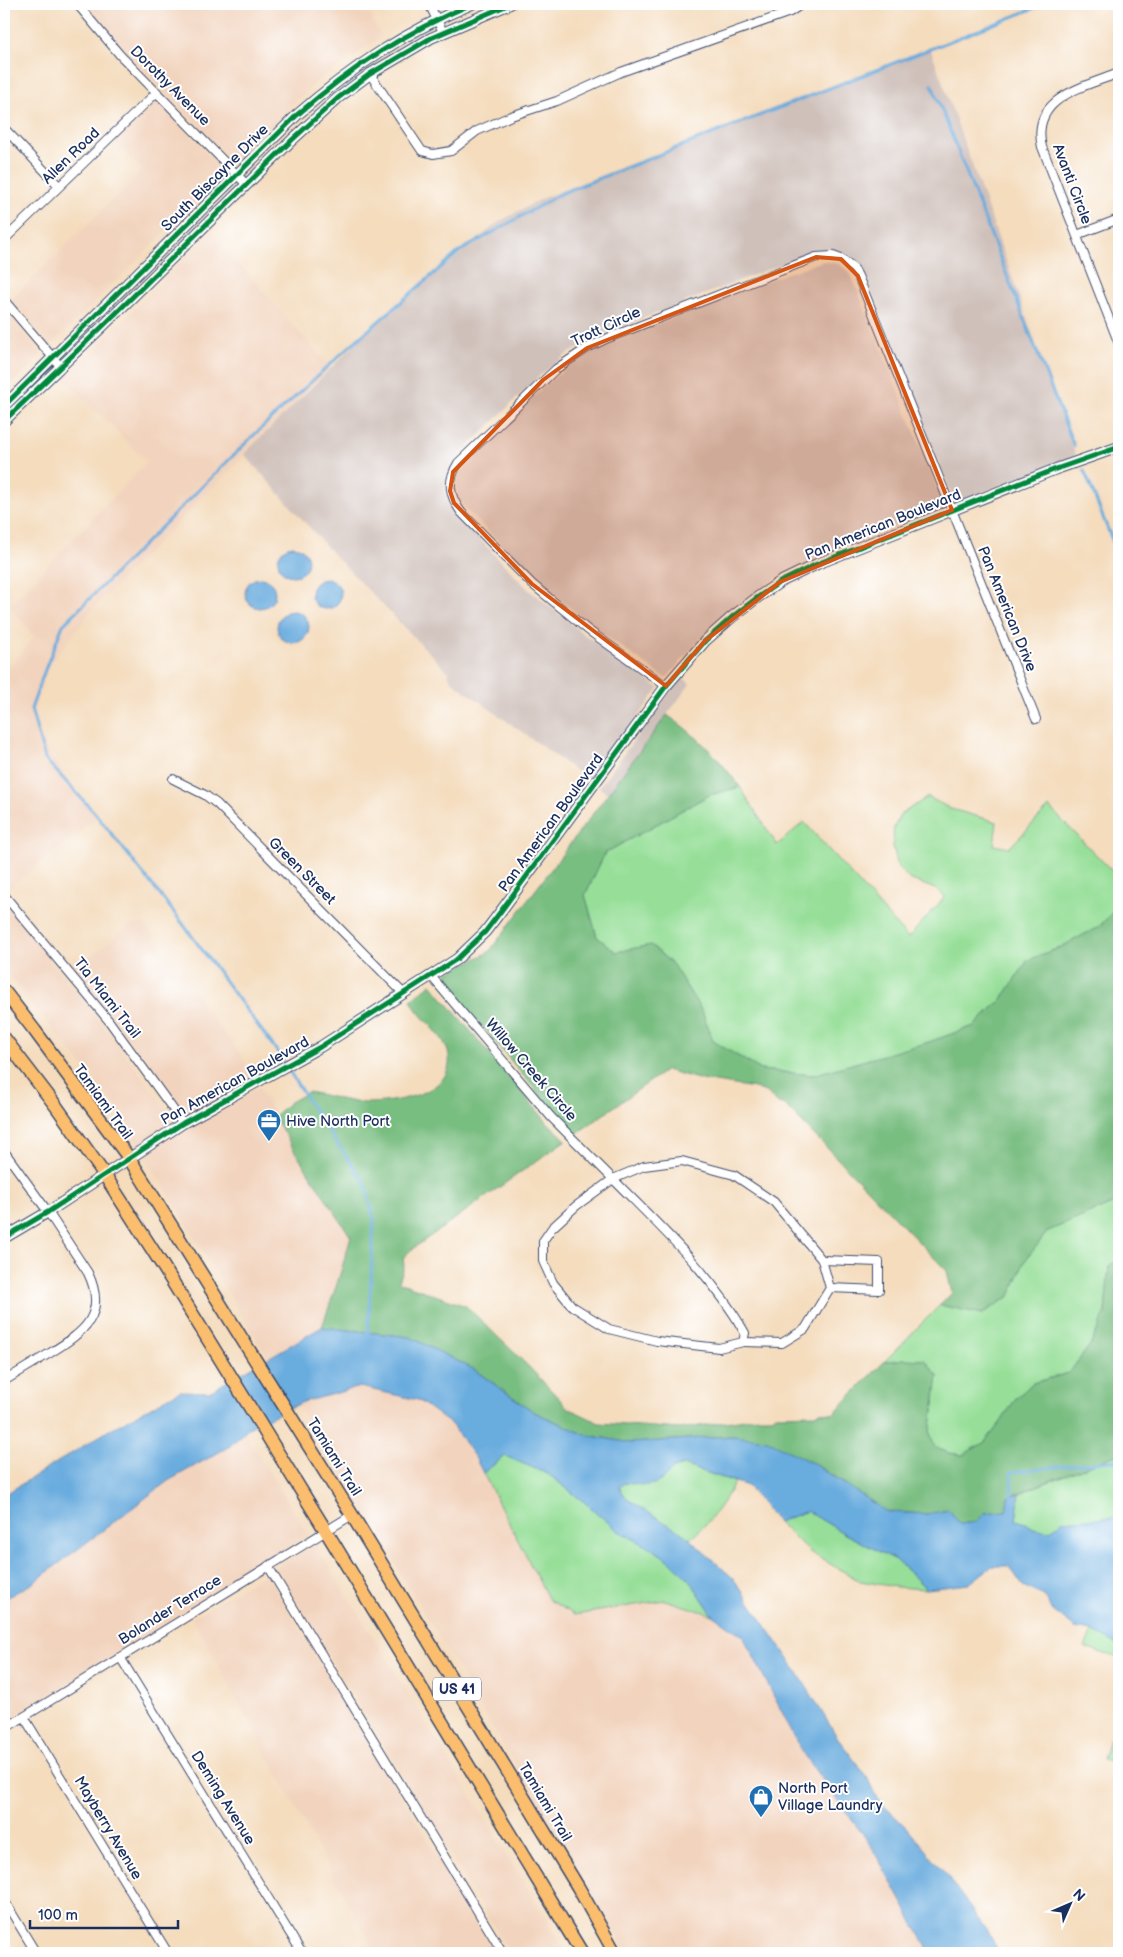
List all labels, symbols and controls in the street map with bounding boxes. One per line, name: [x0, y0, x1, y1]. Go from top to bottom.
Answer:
street label: Dorothy Avenue: [126, 42, 214, 130]
street label: South Biscayne Drive: [157, 120, 273, 236]
street label: Allen Road: [38, 124, 104, 188]
street label: Avanti Circle: [1048, 141, 1096, 227]
street label: Trott Circle: [568, 303, 644, 351]
street label: Pan American Boulevard: [802, 485, 964, 565]
street label: Pan American Drive: [973, 544, 1041, 675]
street label: Pan American Boulevard: [494, 750, 608, 896]
street label: Green Street: [264, 833, 340, 909]
street label: Tia Miami Trail: [69, 954, 145, 1042]
street label: Willow Creek Circle: [481, 1015, 581, 1125]
street label: Pan American Boulevard: [158, 1032, 312, 1130]
street label: Tamiami Trail: [69, 1061, 137, 1143]
office icon: Hive North Port: [256, 1108, 282, 1142]
place label: Hive North Port: [286, 1112, 390, 1131]
street label: Tamiami Trail: [302, 1414, 366, 1500]
street label: Bolander Terrace: [115, 1571, 225, 1649]
road number: US 41: [433, 1678, 481, 1700]
street label: Deming Avenue: [187, 1748, 259, 1849]
street label: Tamiami Trail: [514, 1759, 576, 1845]
street label: Mayberry Avenue: [70, 1773, 146, 1883]
place label: North Port Village Laundry: [778, 1779, 883, 1815]
shop icon: North Port Village Laundry: [748, 1784, 774, 1818]
north arrow: [1046, 1880, 1096, 1930]
text: N: [1069, 1885, 1089, 1905]
scale bar: [30, 1897, 178, 1929]
text: 100 m: [38, 1906, 78, 1925]

